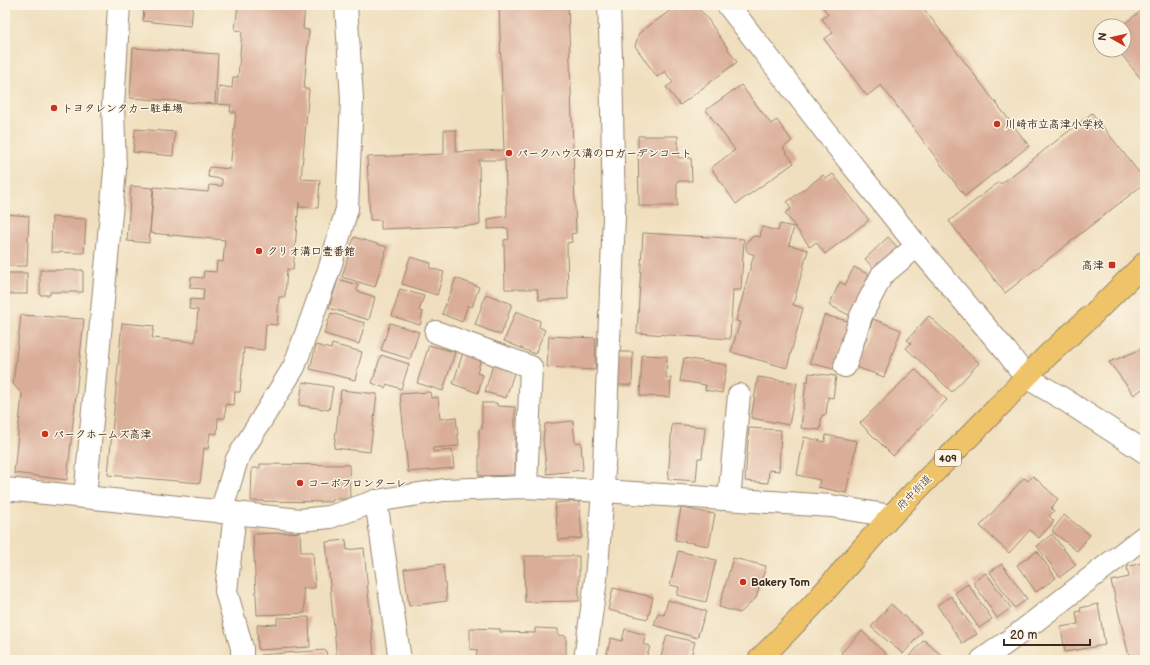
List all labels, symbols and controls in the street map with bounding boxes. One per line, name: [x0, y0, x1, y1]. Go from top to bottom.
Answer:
north arrow: [1092, 18, 1132, 58]
text: N: [1096, 32, 1110, 42]
place label: トヨタレンタカー駐車場: [62, 102, 183, 115]
marker: トヨタレンタカー駐車場: [49, 103, 59, 113]
place label: 川崎市立高津小学校: [1005, 118, 1104, 131]
marker: 川崎市立高津小学校: [992, 119, 1002, 129]
place label: パークハウス溝の口ガーデンコート: [517, 147, 692, 160]
marker: パークハウス溝の口ガーデンコート: [504, 148, 514, 158]
place label: クリオ溝口壹番館: [267, 245, 355, 258]
marker: クリオ溝口壹番館: [254, 246, 264, 256]
place label: 高津: [1082, 259, 1104, 272]
marker: 高津: [1107, 260, 1117, 270]
place label: パークホームズ高津: [53, 428, 152, 441]
marker: パークホームズ高津: [40, 429, 50, 439]
road number: 409: [935, 450, 961, 466]
street label: 府中街道: [894, 472, 935, 513]
place label: コーポフロンターレ: [308, 477, 407, 490]
marker: コーポフロンターレ: [295, 478, 305, 488]
place label: Bakery Tom: [751, 576, 810, 589]
marker: Bakery Tom: [738, 577, 748, 587]
scale bar: [1004, 621, 1090, 647]
text: 20 m: [1010, 628, 1037, 643]

